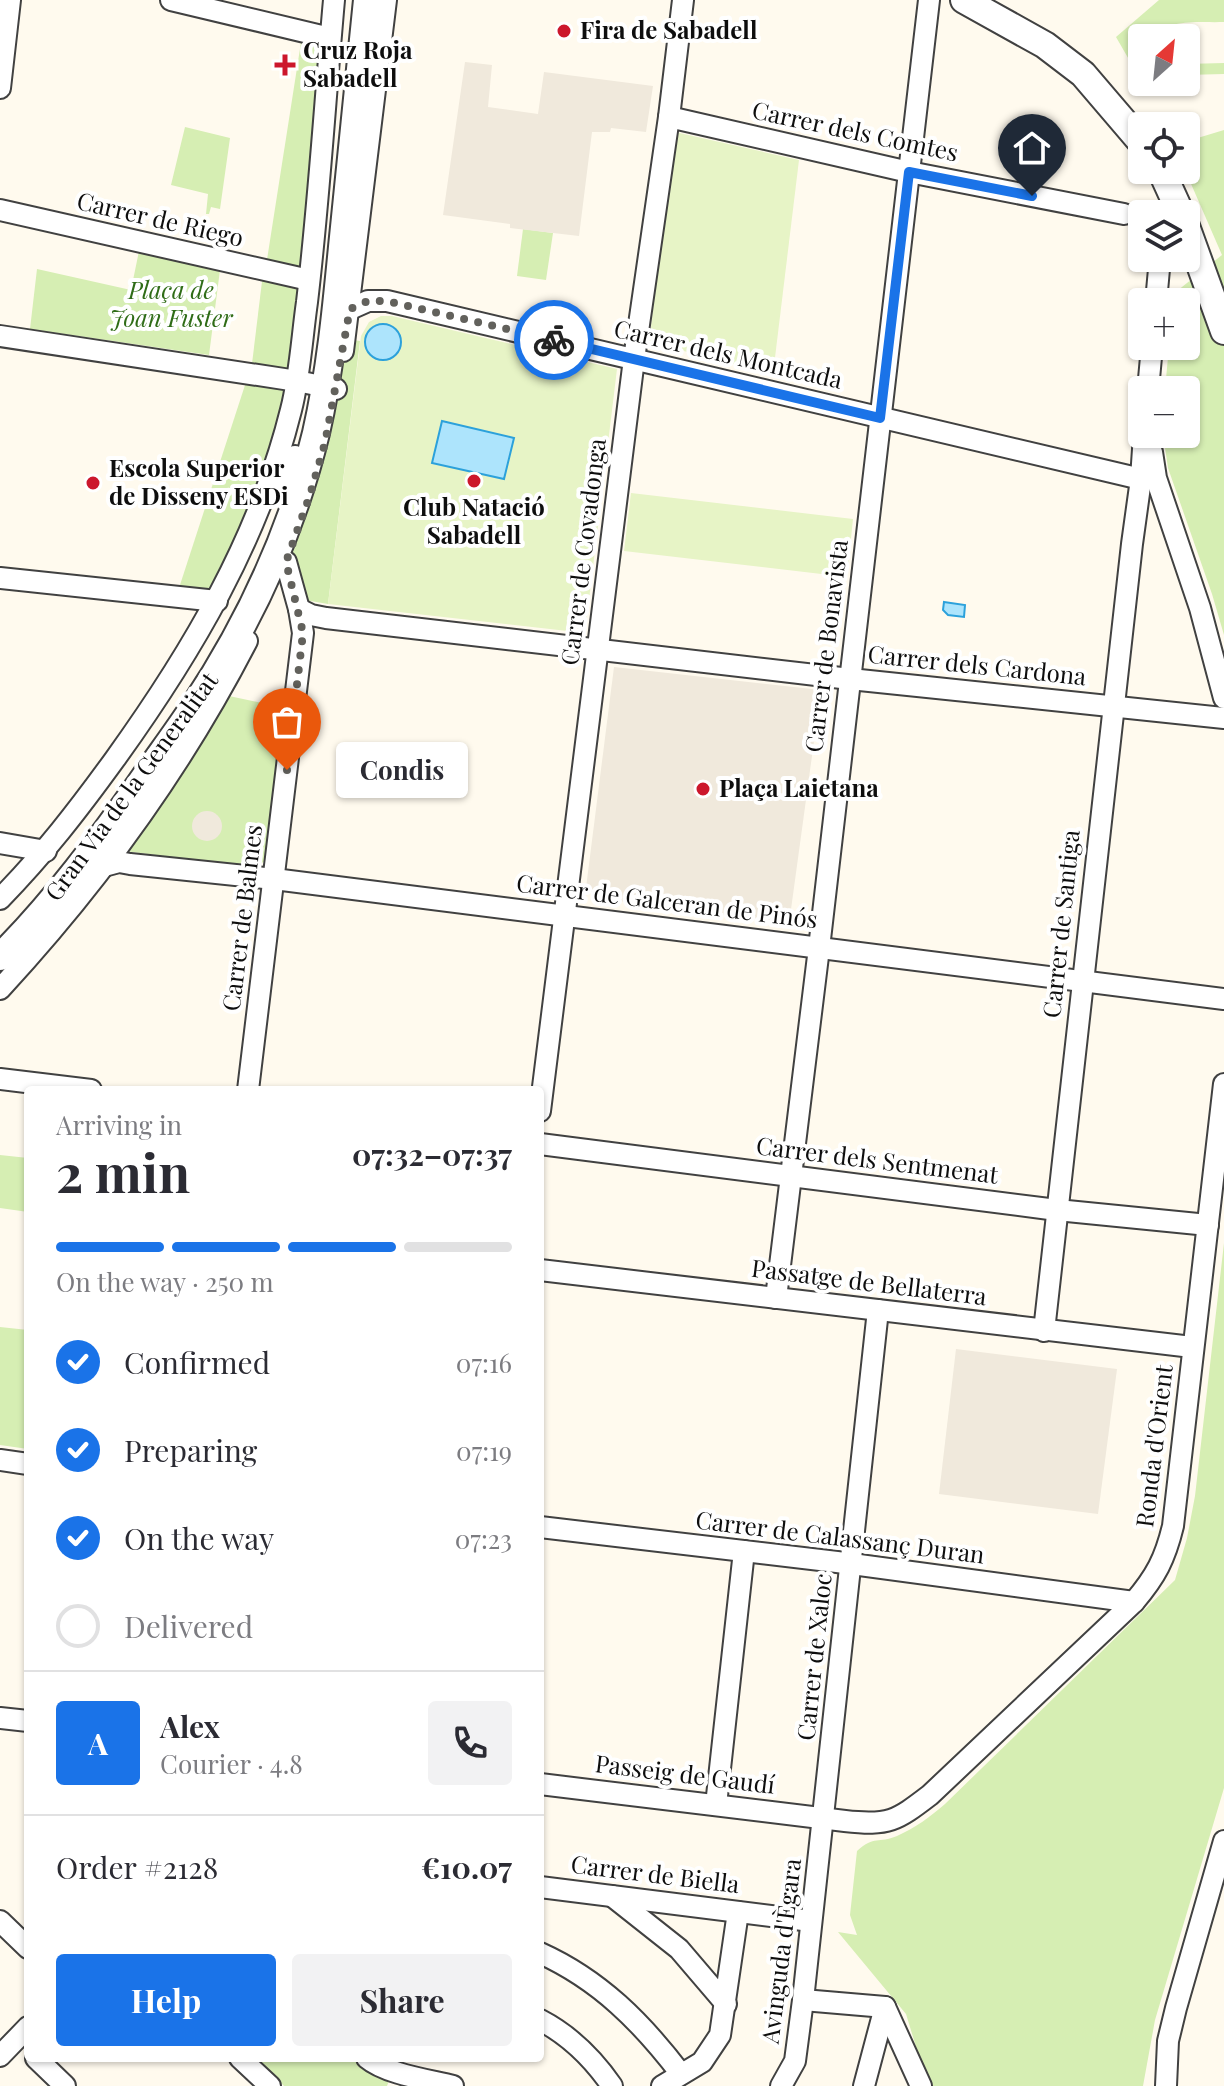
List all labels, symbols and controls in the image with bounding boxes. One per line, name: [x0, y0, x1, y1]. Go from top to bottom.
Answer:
place label: Fira de Sabadell: [580, 13, 758, 45]
marker: Fira de Sabadell: [555, 22, 573, 40]
north arrow: [1128, 24, 1200, 96]
map controls: [1128, 24, 1200, 448]
place label: Cruz Roja Sabadell: [303, 33, 413, 93]
marker: Cruz Roja Sabadell: [274, 54, 296, 76]
street label: Carrer dels Comtes: [750, 93, 961, 167]
button: locate: [1128, 112, 1200, 184]
pin: [998, 114, 1066, 196]
icon: home: [1010, 126, 1054, 170]
street label: Carrer de Riego: [74, 183, 247, 253]
button: layers: [1128, 200, 1200, 272]
park label: Plaça de Joan Fuster: [109, 273, 233, 333]
button: +: [1128, 288, 1200, 360]
courier: [514, 300, 594, 380]
street label: Carrer dels Montcada: [611, 311, 846, 395]
icon: bike: [532, 318, 576, 362]
button: −: [1128, 376, 1200, 448]
street label: Carrer de Covadonga: [552, 436, 612, 667]
place label: Escola Superior de Disseny ESDi: [109, 451, 289, 511]
marker: Club Natació Sabadell: [465, 472, 483, 490]
marker: Escola Superior de Disseny ESDi: [84, 474, 102, 492]
place label: Club Natació Sabadell: [403, 490, 545, 550]
street label: Carrer de Bonavista: [796, 538, 854, 754]
street label: Carrer dels Cardona: [866, 637, 1088, 691]
street label: Gran Via de la Generalitat: [37, 665, 224, 906]
pin: [253, 688, 321, 770]
icon: bag: [265, 700, 309, 744]
callout: Condis: [335, 742, 467, 798]
text: Condis: [360, 752, 444, 787]
place label: Plaça Laietana: [719, 771, 879, 803]
marker: Plaça Laietana: [694, 780, 712, 798]
street label: Carrer de Balmes: [214, 823, 268, 1013]
street label: Carrer de Santiga: [1034, 828, 1086, 1019]
street label: Carrer de Galceran de Pinós: [515, 866, 820, 934]
text: Arriving in: [56, 1107, 182, 1142]
street label: Carrer dels Sentmenat: [754, 1128, 1001, 1190]
text: 07:32–07:37: [352, 1134, 512, 1174]
text: 2 min: [56, 1137, 190, 1206]
street label: Passatge de Bellaterra: [750, 1251, 989, 1311]
text: On the way · 250 m: [56, 1264, 274, 1299]
icon: check: [56, 1340, 100, 1384]
text: Confirmed: [124, 1342, 270, 1382]
text: 07:16: [456, 1345, 512, 1380]
street label: Ronda d'Orient: [1127, 1362, 1179, 1529]
icon: check: [56, 1428, 100, 1472]
text: Preparing: [124, 1430, 257, 1470]
text: 07:19: [456, 1433, 512, 1468]
street label: Carrer de Calassanç Duran: [694, 1502, 986, 1570]
icon: check: [56, 1516, 100, 1560]
text: On the way: [124, 1518, 274, 1558]
text: 07:23: [455, 1521, 512, 1556]
street label: Carrer de Xaloc: [788, 1572, 838, 1742]
text: Delivered: [124, 1606, 253, 1646]
button: phone: [428, 1701, 512, 1785]
text: Alex: [160, 1706, 220, 1746]
text: A: [88, 1723, 108, 1763]
text: Courier · 4.8: [160, 1746, 303, 1781]
street label: Passeig de Gaudí: [594, 1746, 777, 1800]
text: Order #2128: [56, 1847, 218, 1887]
text: €10.07: [421, 1847, 512, 1887]
street label: Carrer de Biella: [569, 1847, 741, 1899]
street label: Avinguda d'Ègara: [753, 1856, 807, 2046]
button: Help: [56, 1954, 276, 2046]
button: Share: [292, 1954, 512, 2046]

